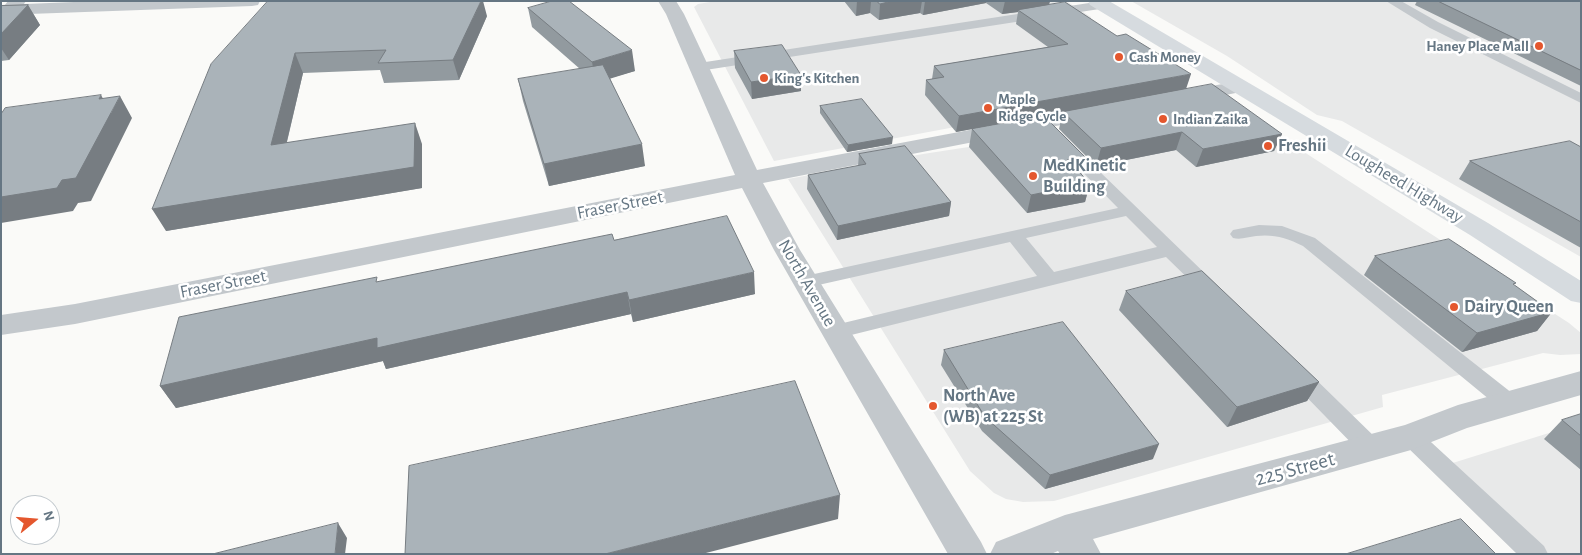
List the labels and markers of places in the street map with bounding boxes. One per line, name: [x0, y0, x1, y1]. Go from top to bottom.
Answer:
place label: Haney Place Mall: [1426, 37, 1529, 55]
marker: Haney Place Mall: [1533, 40, 1545, 52]
place label: Cash Money: [1129, 48, 1201, 66]
marker: Cash Money: [1113, 51, 1125, 63]
place label: King's Kitchen: [774, 69, 860, 87]
marker: King's Kitchen: [758, 72, 770, 84]
place label: Maple Ridge Cycle: [998, 90, 1066, 125]
marker: Maple Ridge Cycle: [982, 102, 994, 114]
place label: Indian Zaika: [1173, 110, 1248, 128]
marker: Indian Zaika: [1157, 113, 1169, 125]
place label: Freshii: [1278, 135, 1326, 157]
marker: Freshii: [1262, 140, 1274, 152]
place label: MedKinetic Building: [1043, 155, 1126, 198]
marker: MedKinetic Building: [1027, 170, 1039, 182]
place label: Dairy Queen: [1464, 296, 1554, 318]
marker: Dairy Queen: [1448, 301, 1460, 313]
place label: North Ave (WB) at 225 St: [943, 385, 1043, 428]
marker: North Ave (WB) at 225 St: [927, 400, 939, 412]

